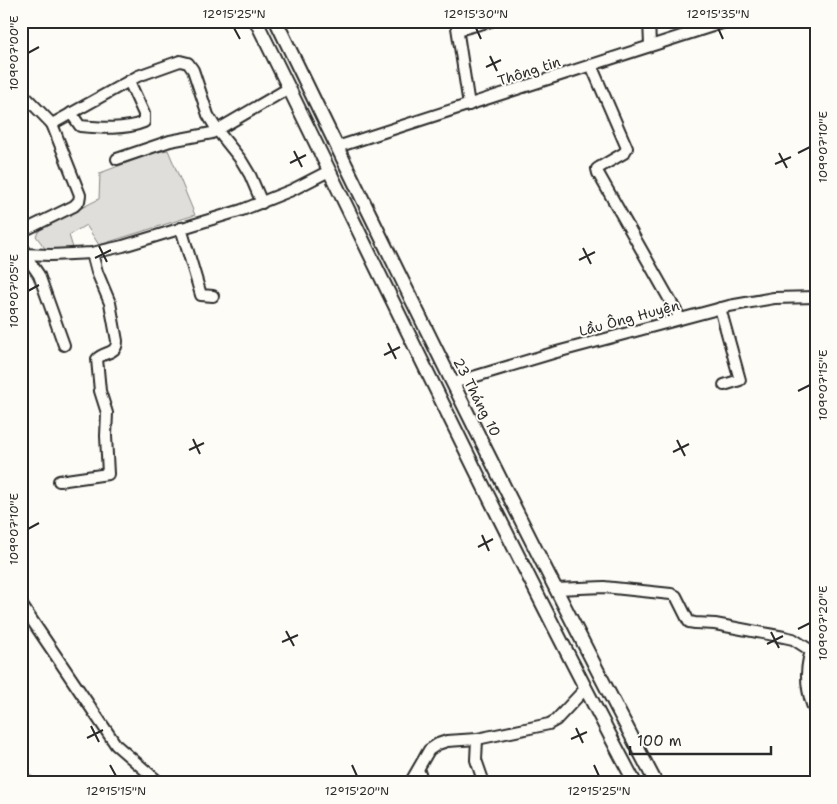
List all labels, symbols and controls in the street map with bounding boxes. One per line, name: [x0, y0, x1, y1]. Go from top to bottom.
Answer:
text: 12°15'25"N: [202, 6, 266, 22]
text: 12°15'30"N: [444, 6, 508, 22]
text: 12°15'35"N: [686, 6, 750, 22]
text: 109°07'00"E: [6, 15, 22, 91]
street label: Thông tin: [495, 52, 563, 90]
text: 109°07'10"E: [815, 111, 831, 183]
text: 109°07'05"E: [6, 254, 22, 328]
street label: Lầu Ông Huyện: [577, 296, 682, 340]
text: 109°07'15"E: [815, 350, 831, 420]
street label: 23 Tháng 10: [449, 355, 505, 439]
text: 109°07'10"E: [6, 493, 22, 565]
text: 109°07'20"E: [815, 586, 831, 660]
scale bar: [630, 724, 771, 756]
text: 100 m: [637, 731, 682, 751]
text: 12°15'15"N: [86, 783, 146, 799]
text: 12°15'20"N: [325, 783, 389, 799]
text: 12°15'25"N: [567, 783, 631, 799]

